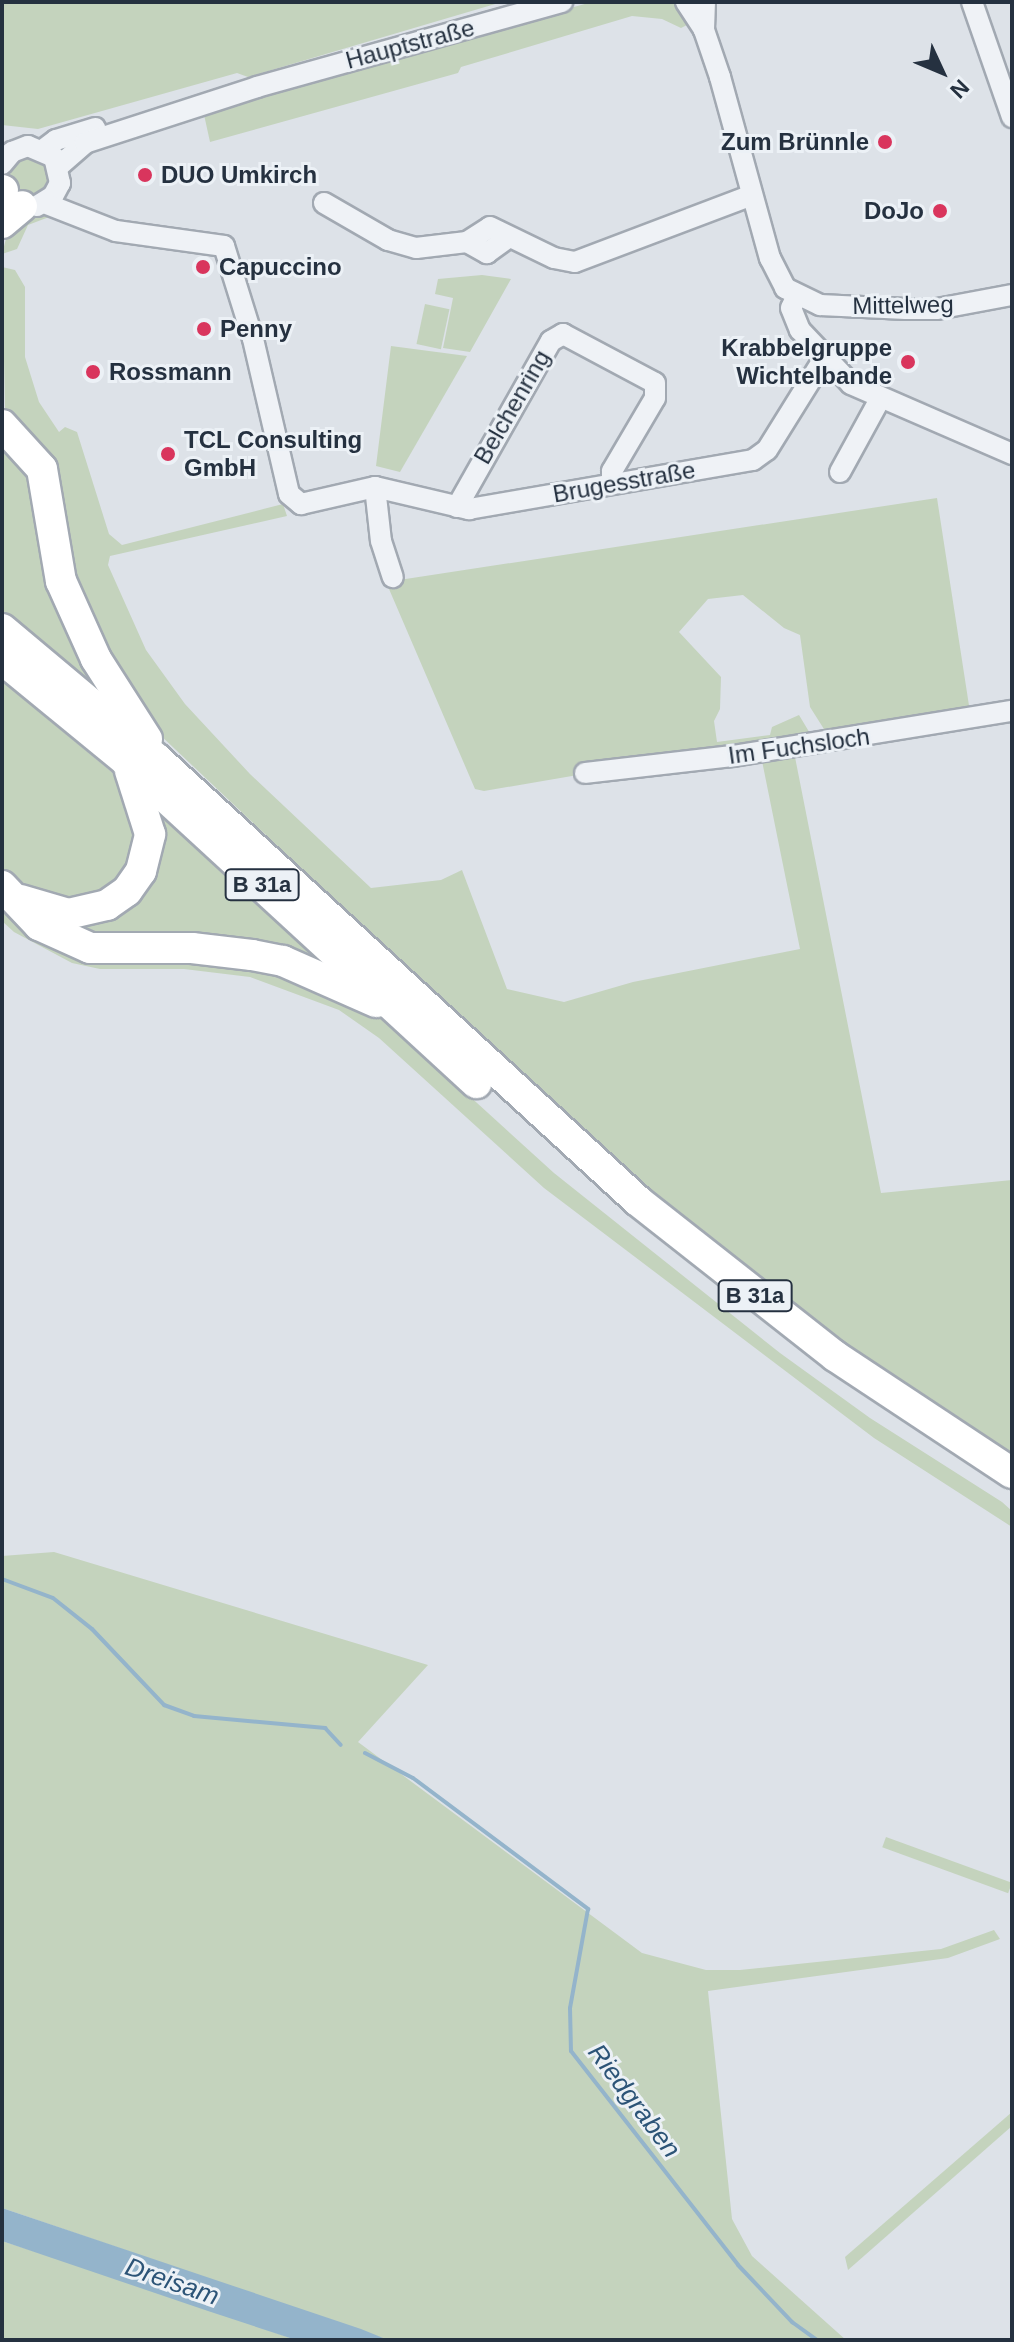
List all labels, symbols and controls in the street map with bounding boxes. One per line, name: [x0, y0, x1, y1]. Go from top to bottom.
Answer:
street label: Hauptstraße: [342, 13, 478, 75]
north arrow: [902, 32, 982, 112]
text: N: [945, 75, 974, 103]
place label: Zum Brünnle: [721, 128, 869, 156]
marker: Zum Brünnle: [876, 133, 894, 151]
place label: DUO Umkirch: [161, 161, 317, 189]
marker: DUO Umkirch: [136, 166, 154, 184]
place label: DoJo: [864, 197, 924, 225]
marker: DoJo: [931, 202, 949, 220]
place label: Capuccino: [219, 253, 342, 281]
marker: Capuccino: [194, 258, 212, 276]
street label: Mittelweg: [852, 290, 954, 320]
place label: Penny: [220, 315, 292, 343]
marker: Penny: [195, 320, 213, 338]
place label: Krabbelgruppe Wichtelbande: [721, 334, 892, 390]
street label: Belchenring: [468, 345, 556, 469]
marker: Krabbelgruppe Wichtelbande: [899, 353, 917, 371]
place label: Rossmann: [109, 358, 232, 386]
marker: Rossmann: [84, 363, 102, 381]
place label: TCL Consulting GmbH: [184, 426, 363, 482]
marker: TCL Consulting GmbH: [159, 445, 177, 463]
street label: Brugesstraße: [551, 455, 697, 509]
street label: Im Fuchsloch: [726, 722, 872, 770]
road number: B 31a: [224, 867, 300, 903]
road number: B 31a: [717, 1278, 793, 1314]
water label: Riedgraben: [581, 2038, 687, 2164]
water label: Dreisam: [121, 2251, 223, 2313]

